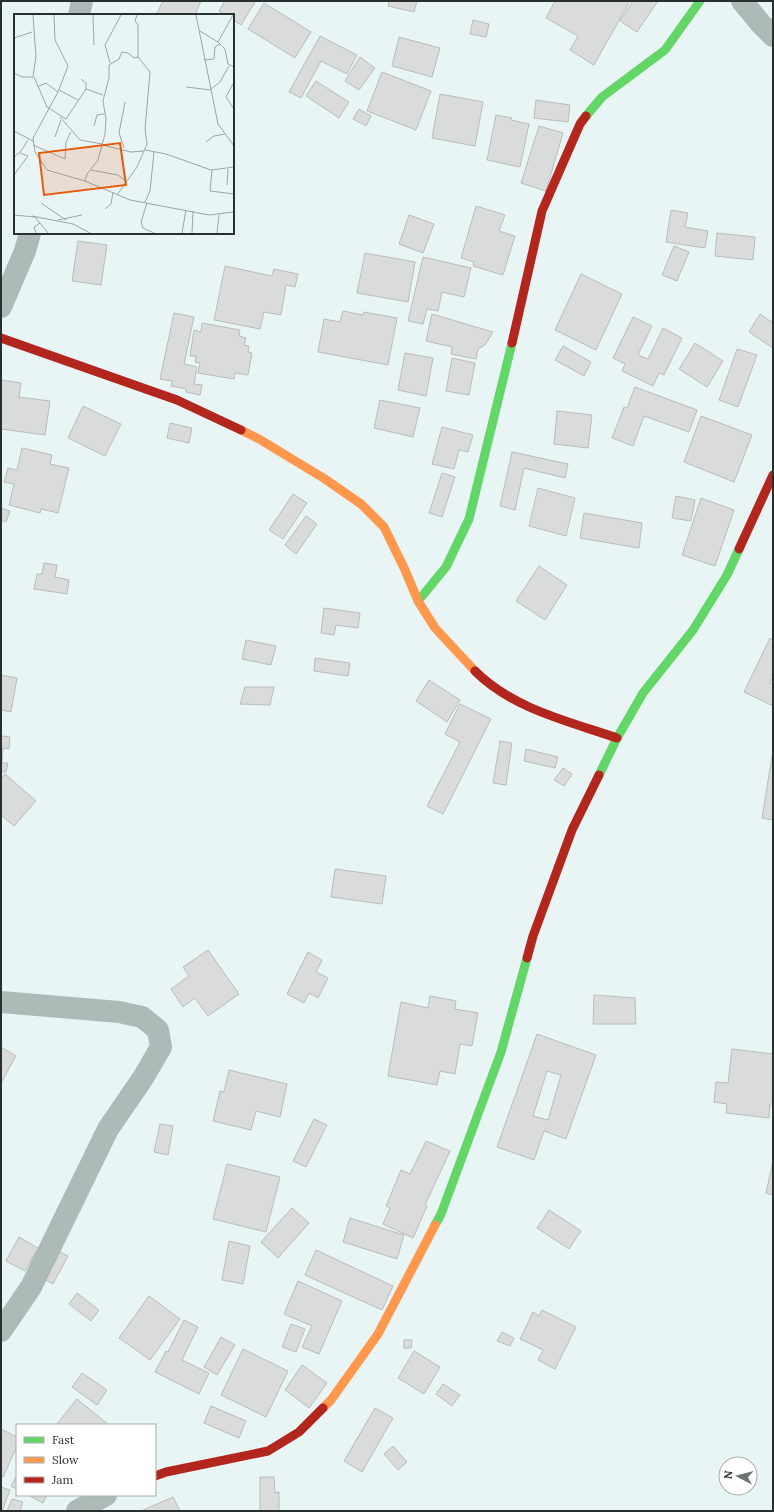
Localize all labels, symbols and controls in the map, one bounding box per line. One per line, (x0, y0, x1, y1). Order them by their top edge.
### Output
inset map (14, 14, 234, 234)
legend (16, 1424, 156, 1496)
text: Fast (52, 1432, 75, 1447)
text: Slow (52, 1452, 79, 1467)
north arrow (718, 1456, 758, 1496)
text: N (721, 1469, 736, 1480)
text: Jam (51, 1472, 73, 1487)

